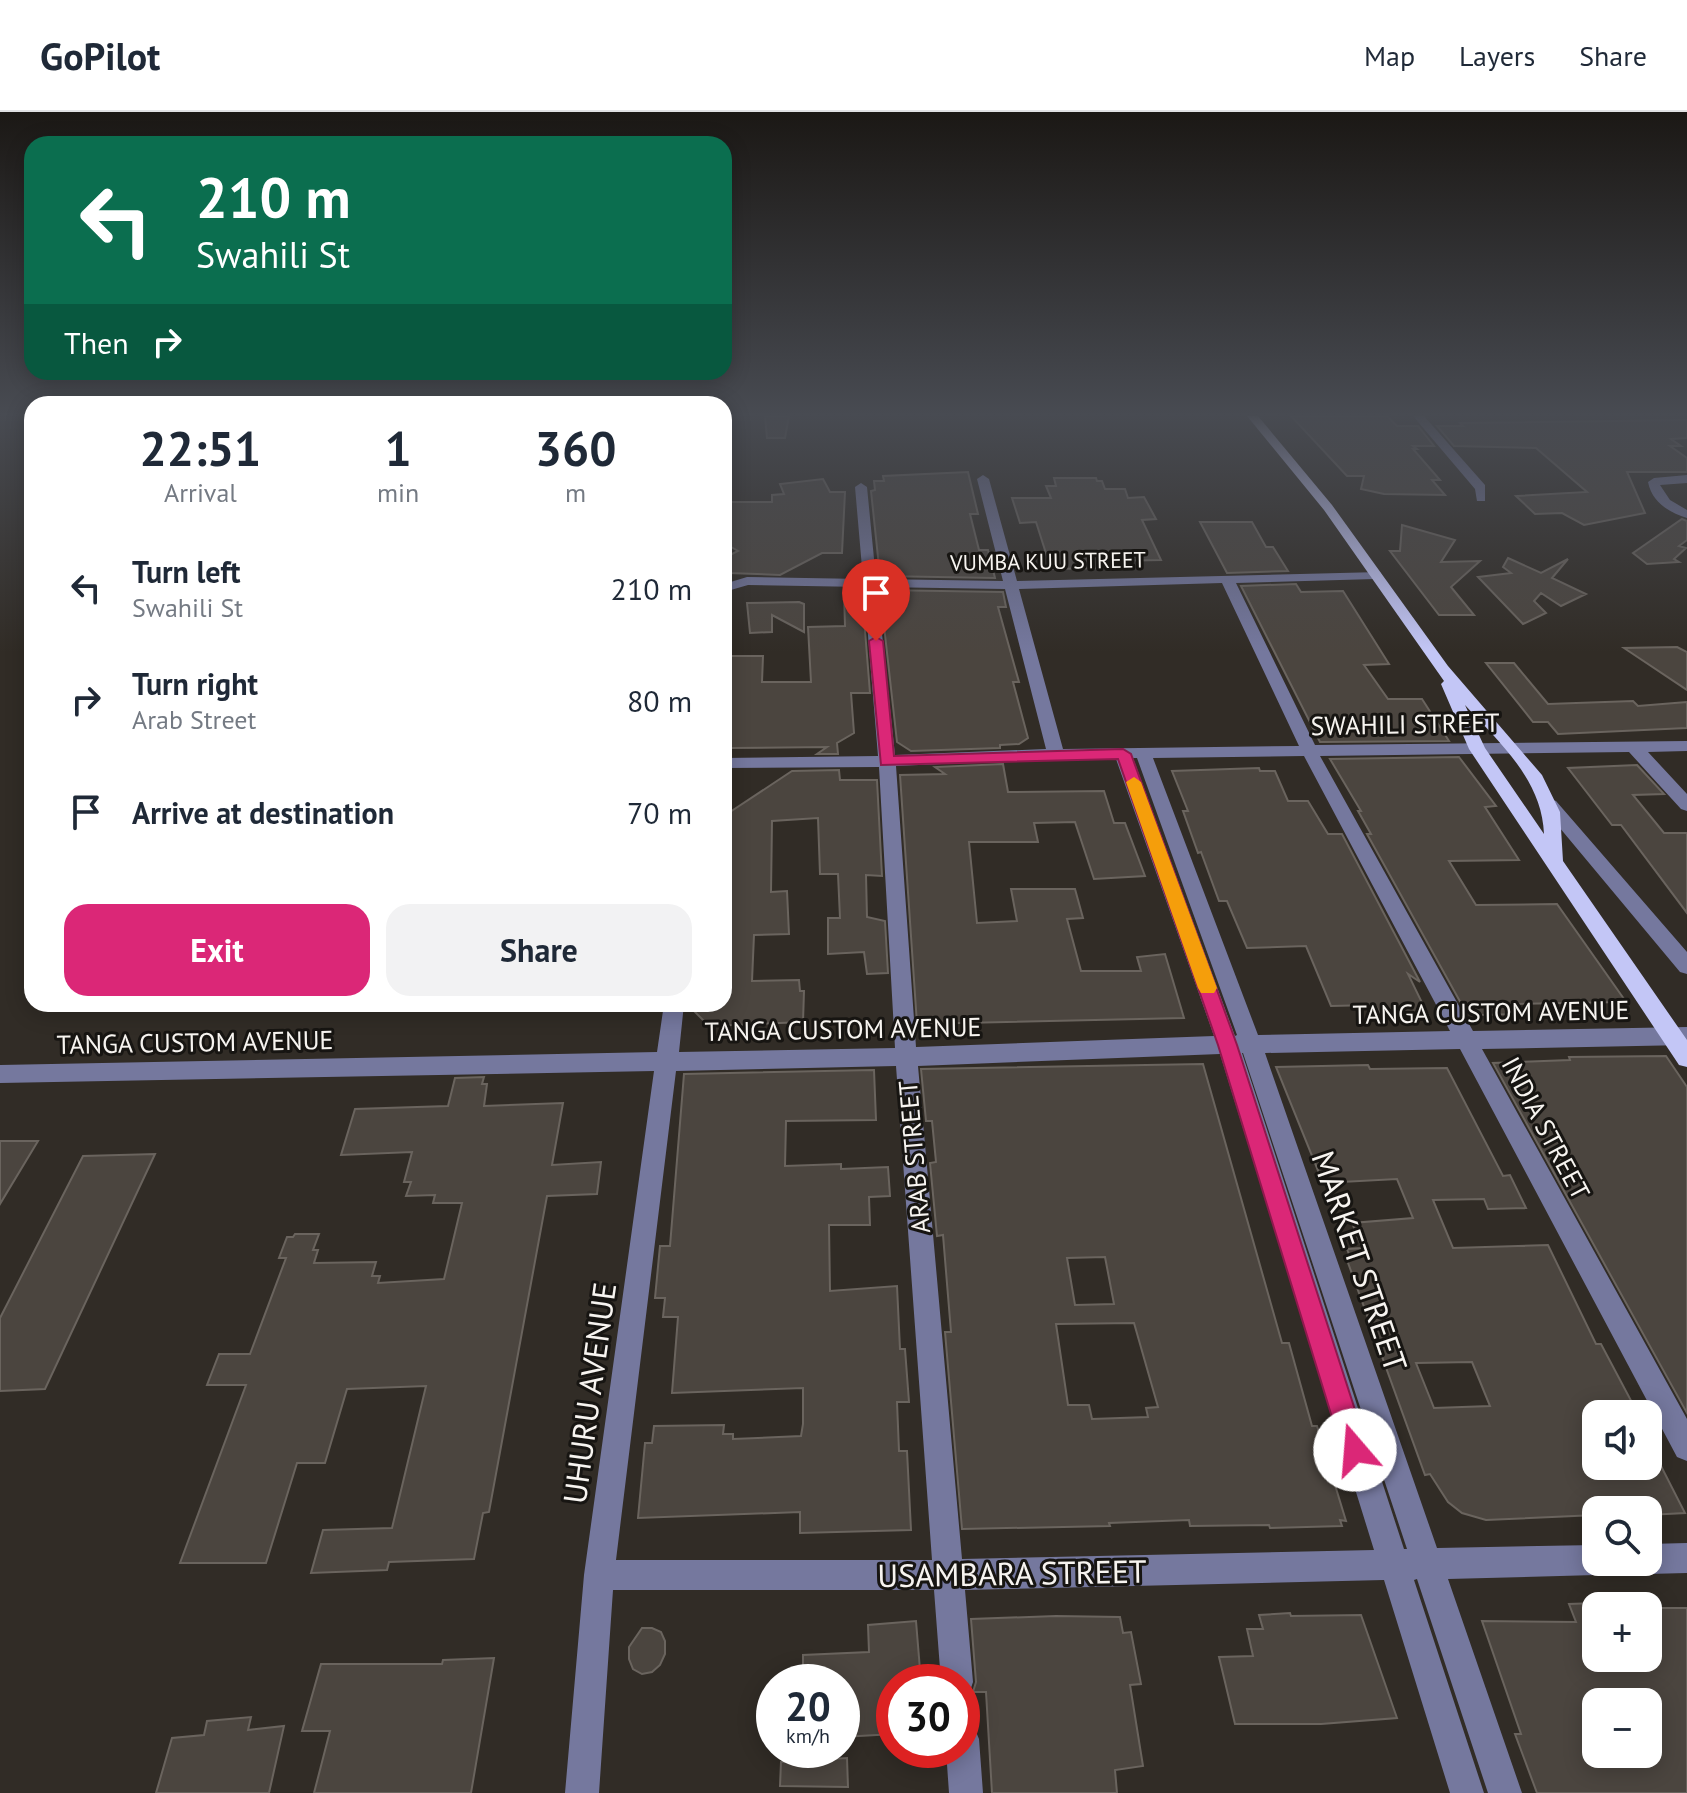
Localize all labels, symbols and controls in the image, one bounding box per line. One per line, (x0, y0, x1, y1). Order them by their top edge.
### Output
text: GoPilot (40, 31, 160, 80)
text: Map (1364, 37, 1415, 74)
text: Layers (1459, 37, 1535, 74)
text: Share (1579, 37, 1647, 74)
text: 210 m (196, 161, 351, 233)
icon: left (64, 168, 168, 272)
text: Swahili St (196, 231, 350, 278)
icon: right (145, 320, 189, 364)
text: Then (64, 323, 129, 362)
text: 22:51 (140, 417, 261, 479)
text: 1 (384, 417, 412, 479)
text: 360 (535, 417, 616, 479)
text: Arrival (164, 476, 237, 509)
text: min (377, 476, 419, 509)
text: m (565, 476, 586, 509)
street label: VUMBA KUU STREET (949, 545, 1146, 577)
text: Turn left (132, 552, 240, 591)
pin (842, 559, 910, 641)
icon: left (64, 566, 108, 610)
text: 210 m (611, 569, 692, 608)
icon: arrive (854, 571, 898, 615)
text: Swahili St (132, 591, 243, 624)
text: Turn right (132, 664, 258, 703)
icon: right (64, 678, 108, 722)
text: 80 m (627, 681, 692, 720)
text: Arab Street (132, 703, 256, 736)
street label: SWAHILI STREET (1310, 706, 1500, 742)
icon: arrive (64, 790, 108, 834)
text: Arrive at destination (132, 793, 394, 832)
text: 70 m (627, 793, 692, 832)
button: Exit (64, 904, 370, 996)
button: Share (386, 904, 692, 996)
street label: TANGA CUSTOM AVENUE (1352, 993, 1630, 1031)
street label: TANGA CUSTOM AVENUE (704, 1010, 982, 1048)
street label: TANGA CUSTOM AVENUE (56, 1023, 334, 1061)
street label: INDIA STREET (1495, 1051, 1597, 1205)
street label: ARAB STREET (891, 1079, 937, 1235)
street label: MARKET STREET (1303, 1145, 1417, 1377)
street label: UHURU AVENUE (553, 1280, 625, 1506)
map controls (1582, 1400, 1662, 1768)
button: sound (1582, 1400, 1662, 1480)
position arrow (1313, 1408, 1397, 1492)
button: search (1582, 1496, 1662, 1576)
street label: USAMBARA STREET (877, 1550, 1147, 1596)
button: + (1582, 1592, 1662, 1672)
speed limit sign: 30 (876, 1664, 980, 1768)
text: 20 (785, 1680, 831, 1732)
button: − (1582, 1688, 1662, 1768)
text: km/h (786, 1723, 830, 1749)

